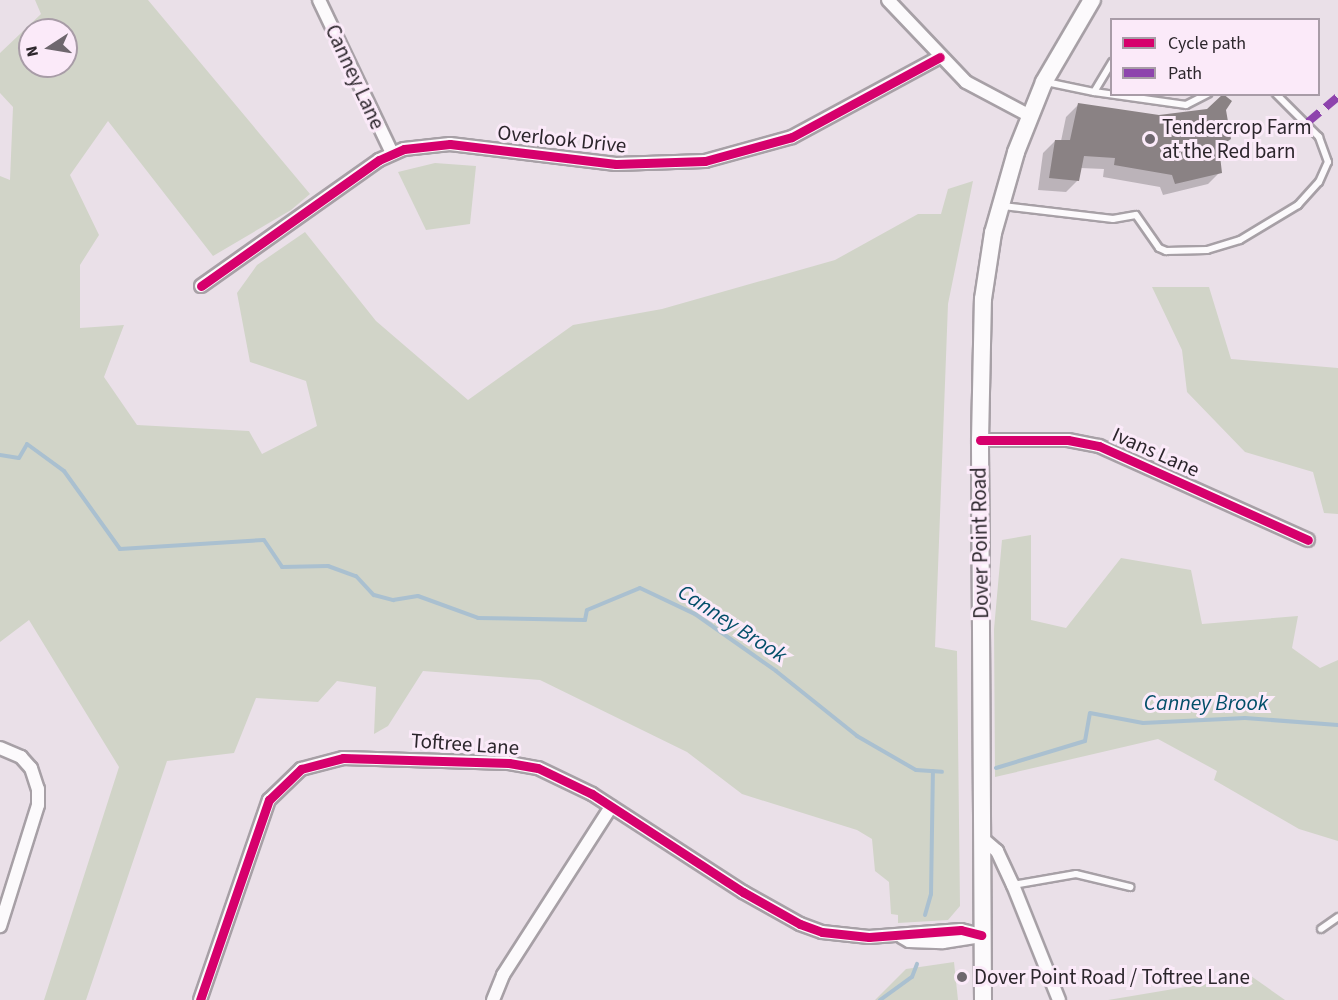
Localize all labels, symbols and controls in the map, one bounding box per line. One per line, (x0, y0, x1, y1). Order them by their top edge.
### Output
north arrow (18, 18, 78, 78)
legend (1110, 18, 1320, 96)
street label: Canney Lane (320, 21, 390, 133)
text: Cycle path (1168, 31, 1246, 56)
text: N (20, 44, 44, 59)
text: Path (1168, 61, 1202, 86)
place label: Tendercrop Farm at the Red barn (1162, 114, 1312, 164)
street label: Overlook Drive (496, 120, 628, 158)
marker: Tendercrop Farm at the Red barn (1143, 132, 1157, 146)
street label: Ivans Lane (1109, 422, 1203, 482)
street label: Dover Point Road (966, 467, 994, 619)
water label: Canney Brook (673, 579, 791, 669)
water label: Canney Brook (1144, 691, 1268, 717)
street label: Toftree Lane (410, 728, 520, 760)
place label: Dover Point Road / Toftree Lane (974, 964, 1250, 990)
marker: Dover Point Road / Toftree Lane (955, 970, 969, 984)

